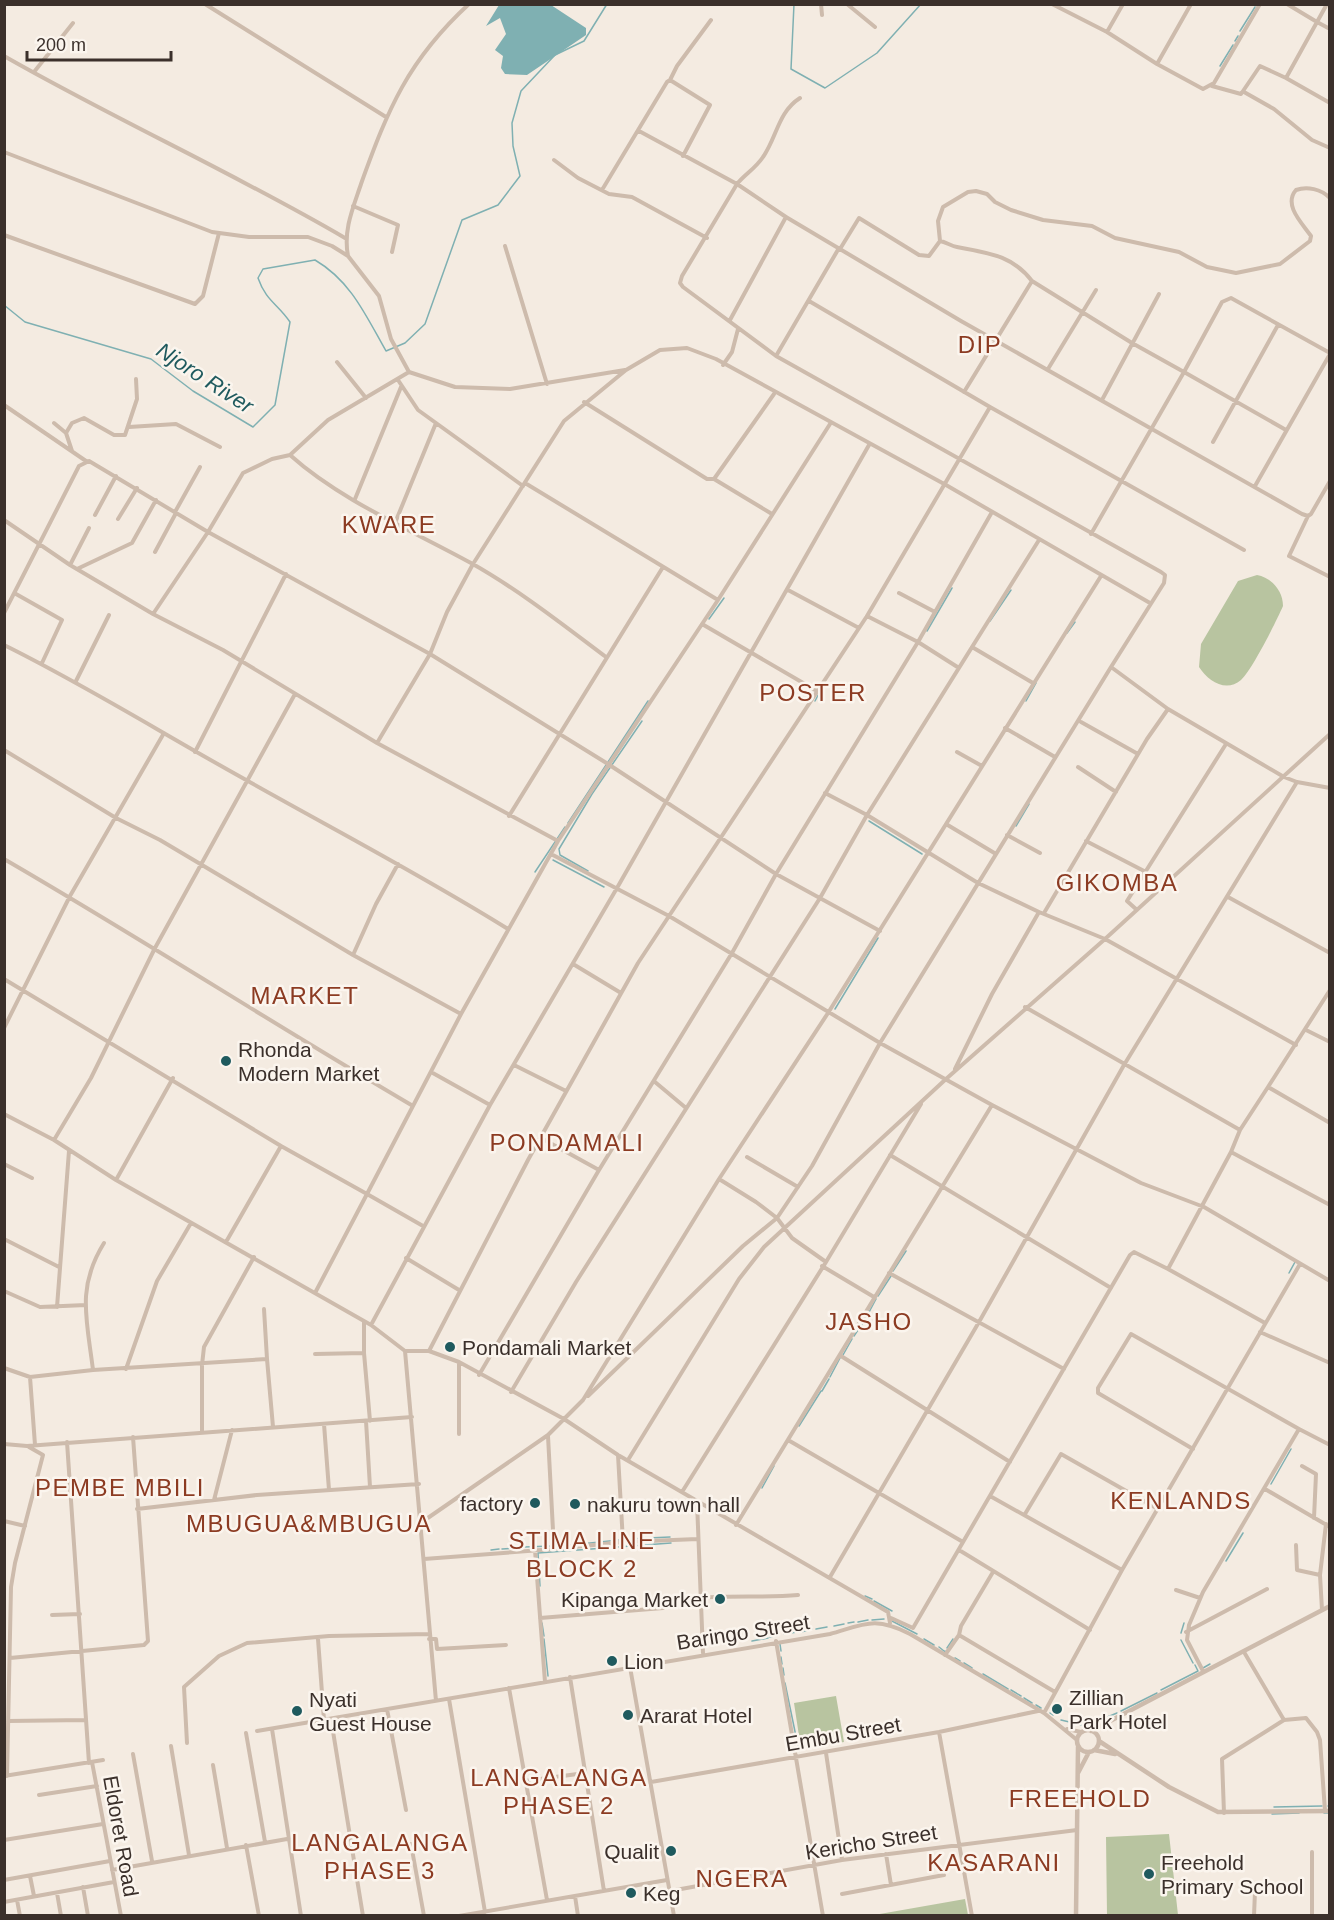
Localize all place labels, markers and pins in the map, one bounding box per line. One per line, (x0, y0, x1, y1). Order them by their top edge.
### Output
place label: Rhonda Modern Market (238, 1038, 379, 1085)
marker: Rhonda Modern Market (219, 1054, 233, 1068)
place label: Pondamali Market (462, 1336, 631, 1359)
marker: Pondamali Market (443, 1340, 457, 1354)
place label: factory (460, 1492, 523, 1515)
place label: nakuru town hall (587, 1493, 740, 1516)
marker: factory (528, 1496, 542, 1510)
marker: nakuru town hall (568, 1497, 582, 1511)
place label: Kipanga Market (561, 1588, 708, 1611)
marker: Kipanga Market (713, 1592, 727, 1606)
place label: Lion (624, 1650, 664, 1673)
marker: Lion (605, 1654, 619, 1668)
place label: Zillian Park Hotel (1069, 1686, 1167, 1733)
place label: Nyati Guest House (309, 1688, 432, 1735)
marker: Zillian Park Hotel (1050, 1702, 1064, 1716)
marker: Nyati Guest House (290, 1704, 304, 1718)
place label: Ararat Hotel (640, 1704, 752, 1727)
marker: Ararat Hotel (621, 1708, 635, 1722)
place label: Qualit (604, 1840, 659, 1863)
marker: Qualit (664, 1844, 678, 1858)
place label: Freehold Primary School (1161, 1851, 1303, 1898)
marker: Freehold Primary School (1142, 1867, 1156, 1881)
place label: Keg (643, 1882, 680, 1905)
marker: Keg (624, 1886, 638, 1900)

